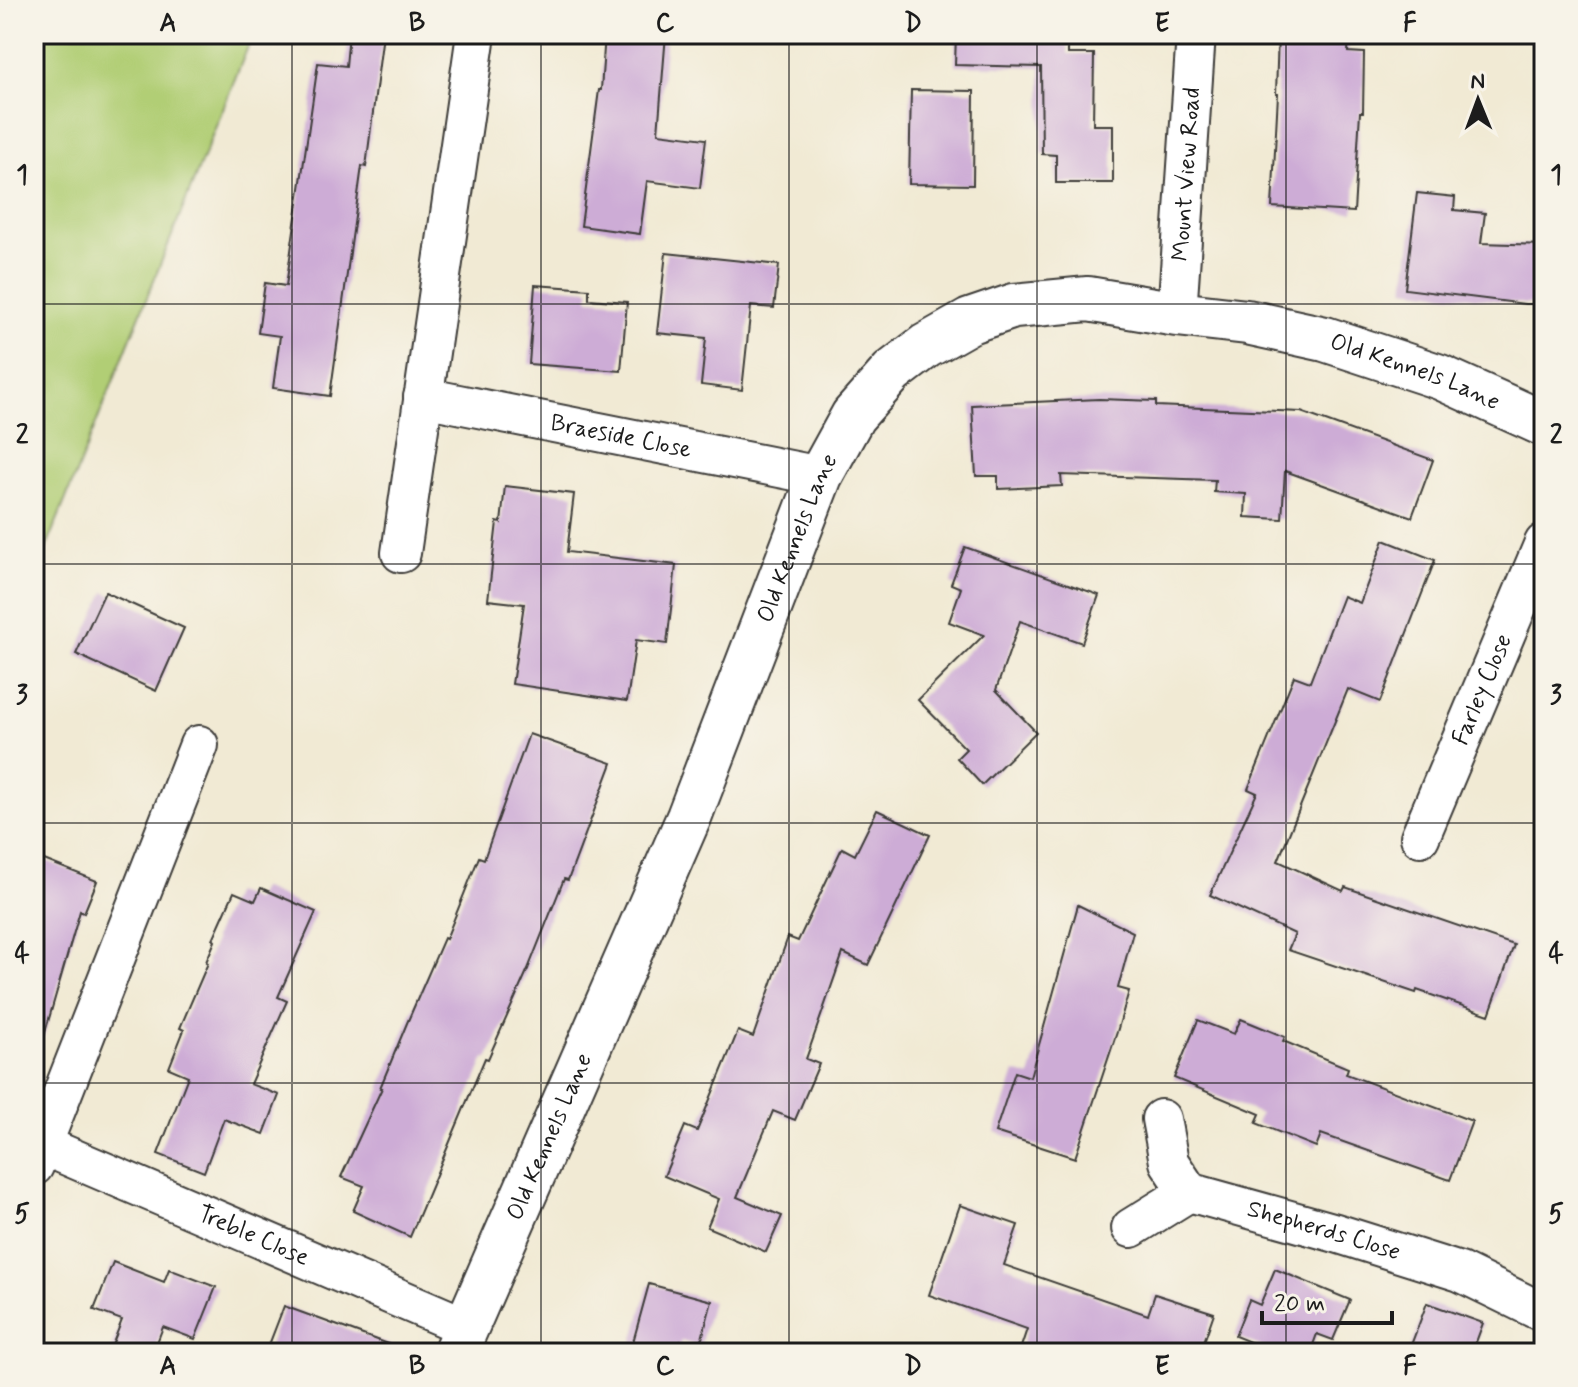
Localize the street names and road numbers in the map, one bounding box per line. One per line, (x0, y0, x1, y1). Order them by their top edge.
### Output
street label: Mount View Road (1165, 86, 1208, 262)
street label: Old Kennels Lane (1326, 326, 1505, 418)
street label: Braeside Close (548, 407, 694, 466)
street label: Old Kennels Lane (750, 448, 845, 627)
street label: Farley Close (1445, 629, 1519, 750)
street label: Old Kennels Lane (499, 1048, 599, 1225)
street label: Shepherds Close (1244, 1193, 1404, 1268)
street label: Treble Close (193, 1198, 314, 1273)

